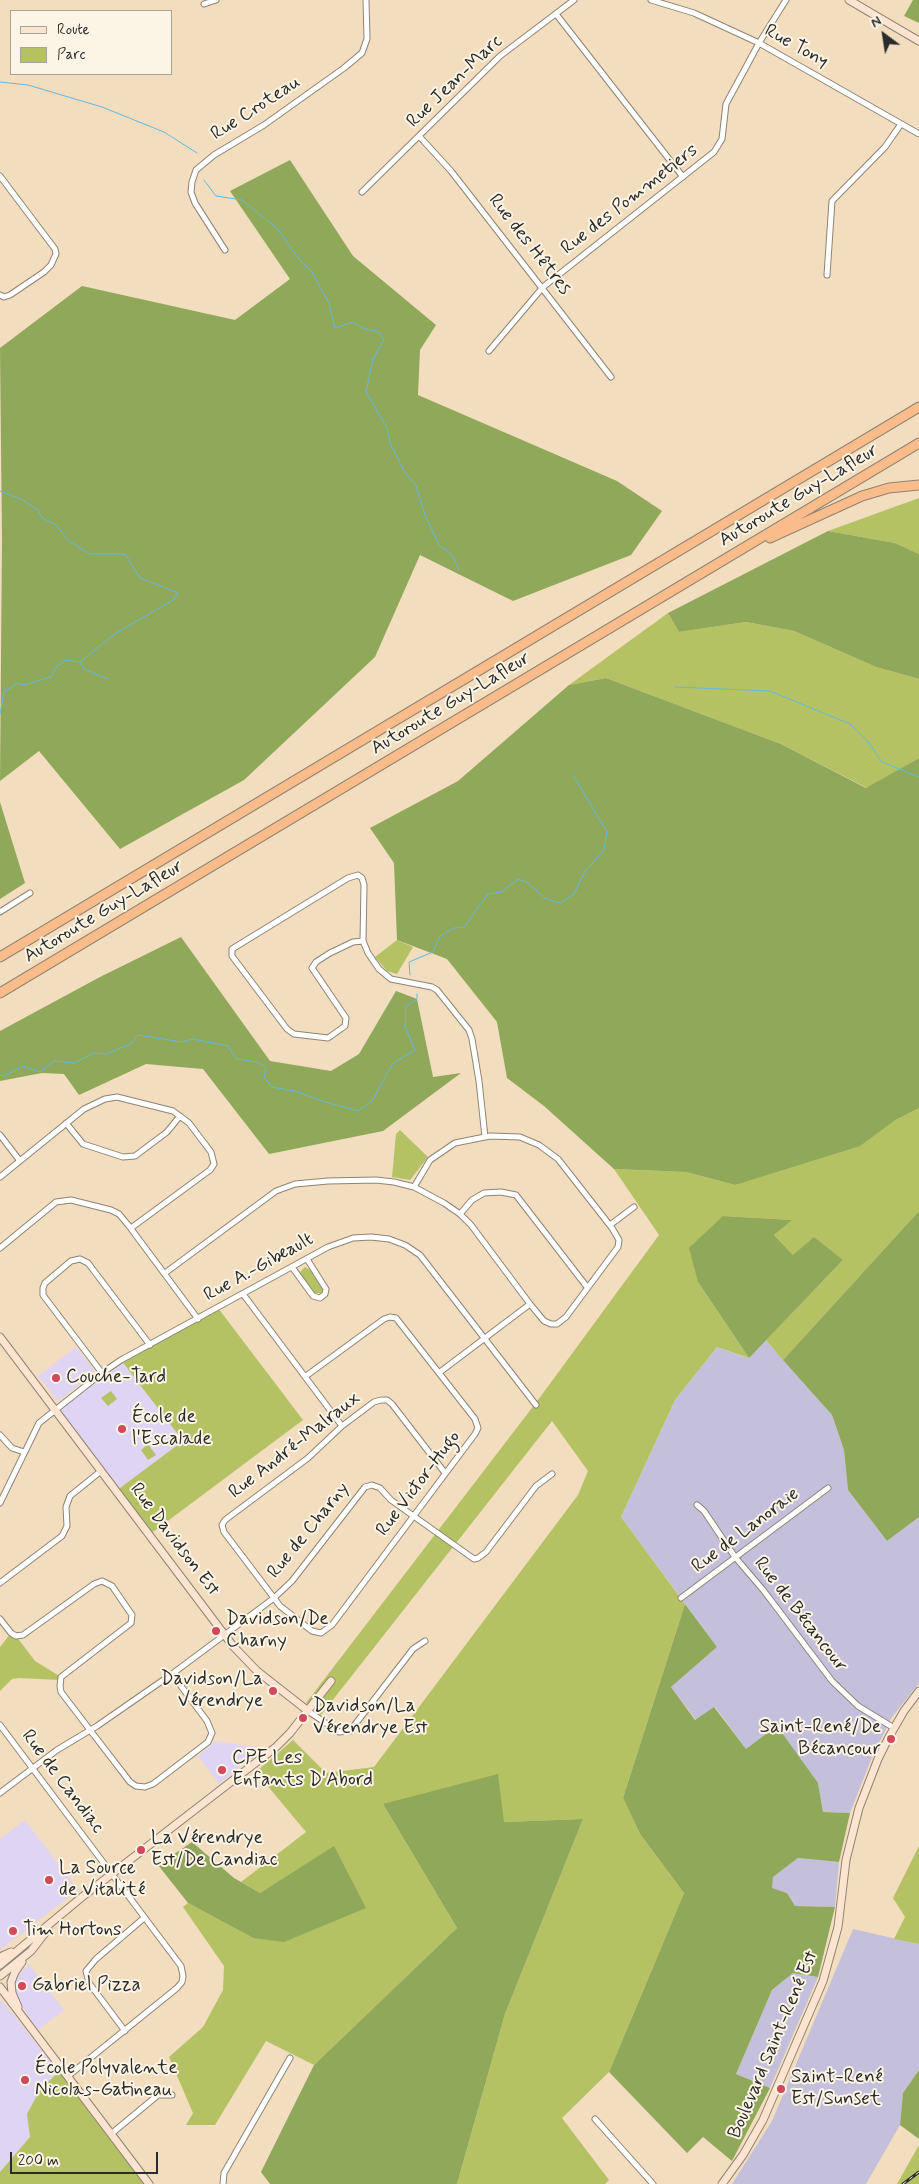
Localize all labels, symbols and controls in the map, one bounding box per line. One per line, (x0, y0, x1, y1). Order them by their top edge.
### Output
legend (10, 10, 172, 75)
north arrow (859, 10, 909, 60)
text: N (868, 12, 885, 32)
text: Route (57, 20, 90, 40)
street label: Rue Tony (760, 20, 832, 74)
street label: Rue Jean-Marc (403, 31, 507, 133)
text: Parc (57, 45, 85, 65)
street label: Rue Croteau (207, 72, 305, 146)
street label: Rue des Pommetiers (557, 140, 703, 260)
street label: Rue des Hêtres (483, 190, 575, 300)
street label: Autoroute Guy-Lafleur (715, 439, 883, 553)
street label: Autoroute Guy-Lafleur (367, 647, 535, 761)
street label: Autoroute Guy-Lafleur (20, 855, 188, 969)
street label: Rue A.-Gibeault (200, 1229, 318, 1307)
place label: Couche-Tard (66, 1367, 166, 1389)
marker: Couche-Tard (50, 1372, 62, 1384)
street label: Rue André-Malraux (225, 1388, 365, 1504)
place label: École de l'Escalade (132, 1407, 212, 1451)
marker: École de l'Escalade (116, 1423, 128, 1435)
street label: Rue Victor-Hugo (372, 1427, 466, 1541)
street label: Rue de Charny (263, 1478, 355, 1584)
street label: Rue Davidson Est (124, 1479, 224, 1601)
street label: Rue de Lanoraie (688, 1483, 804, 1579)
street label: Rue de Bécancour (748, 1553, 852, 1677)
place label: Davidson/De Charny (226, 1609, 329, 1653)
marker: Davidson/De Charny (210, 1625, 222, 1637)
place label: Davidson/La Vérendrye (160, 1669, 263, 1713)
marker: Davidson/La Vérendrye (267, 1685, 279, 1697)
place label: Davidson/La Vérendrye Est (313, 1696, 428, 1740)
marker: Davidson/La Vérendrye Est (297, 1712, 309, 1724)
place label: Saint-René/De Bécancour (760, 1717, 881, 1761)
street label: Rue de Candiac (16, 1726, 108, 1838)
marker: Saint-René/De Bécancour (885, 1733, 897, 1745)
place label: CPE Les Enfants D'Abord (232, 1748, 373, 1792)
marker: CPE Les Enfants D'Abord (216, 1764, 228, 1776)
place label: La Vérendrye Est/De Candiac (151, 1828, 278, 1872)
marker: La Vérendrye Est/De Candiac (135, 1844, 147, 1856)
place label: La Source de Vitalité (59, 1858, 146, 1902)
marker: La Source de Vitalité (43, 1874, 55, 1886)
place label: Tim Hortons (23, 1920, 122, 1942)
marker: Tim Hortons (7, 1925, 19, 1937)
street label: Boulevard Saint-René Est (724, 1948, 824, 2142)
place label: Gabriel Pizza (32, 1975, 141, 1997)
marker: Gabriel Pizza (16, 1980, 28, 1992)
place label: École Polyvalente Nicolas-Gatineau (35, 2058, 177, 2102)
place label: Saint-René Est/Sunset (791, 2067, 883, 2111)
marker: École Polyvalente Nicolas-Gatineau (19, 2074, 31, 2086)
marker: Saint-René Est/Sunset (775, 2083, 787, 2095)
scale bar (12, 2142, 160, 2174)
text: 200 m (18, 2151, 59, 2171)

